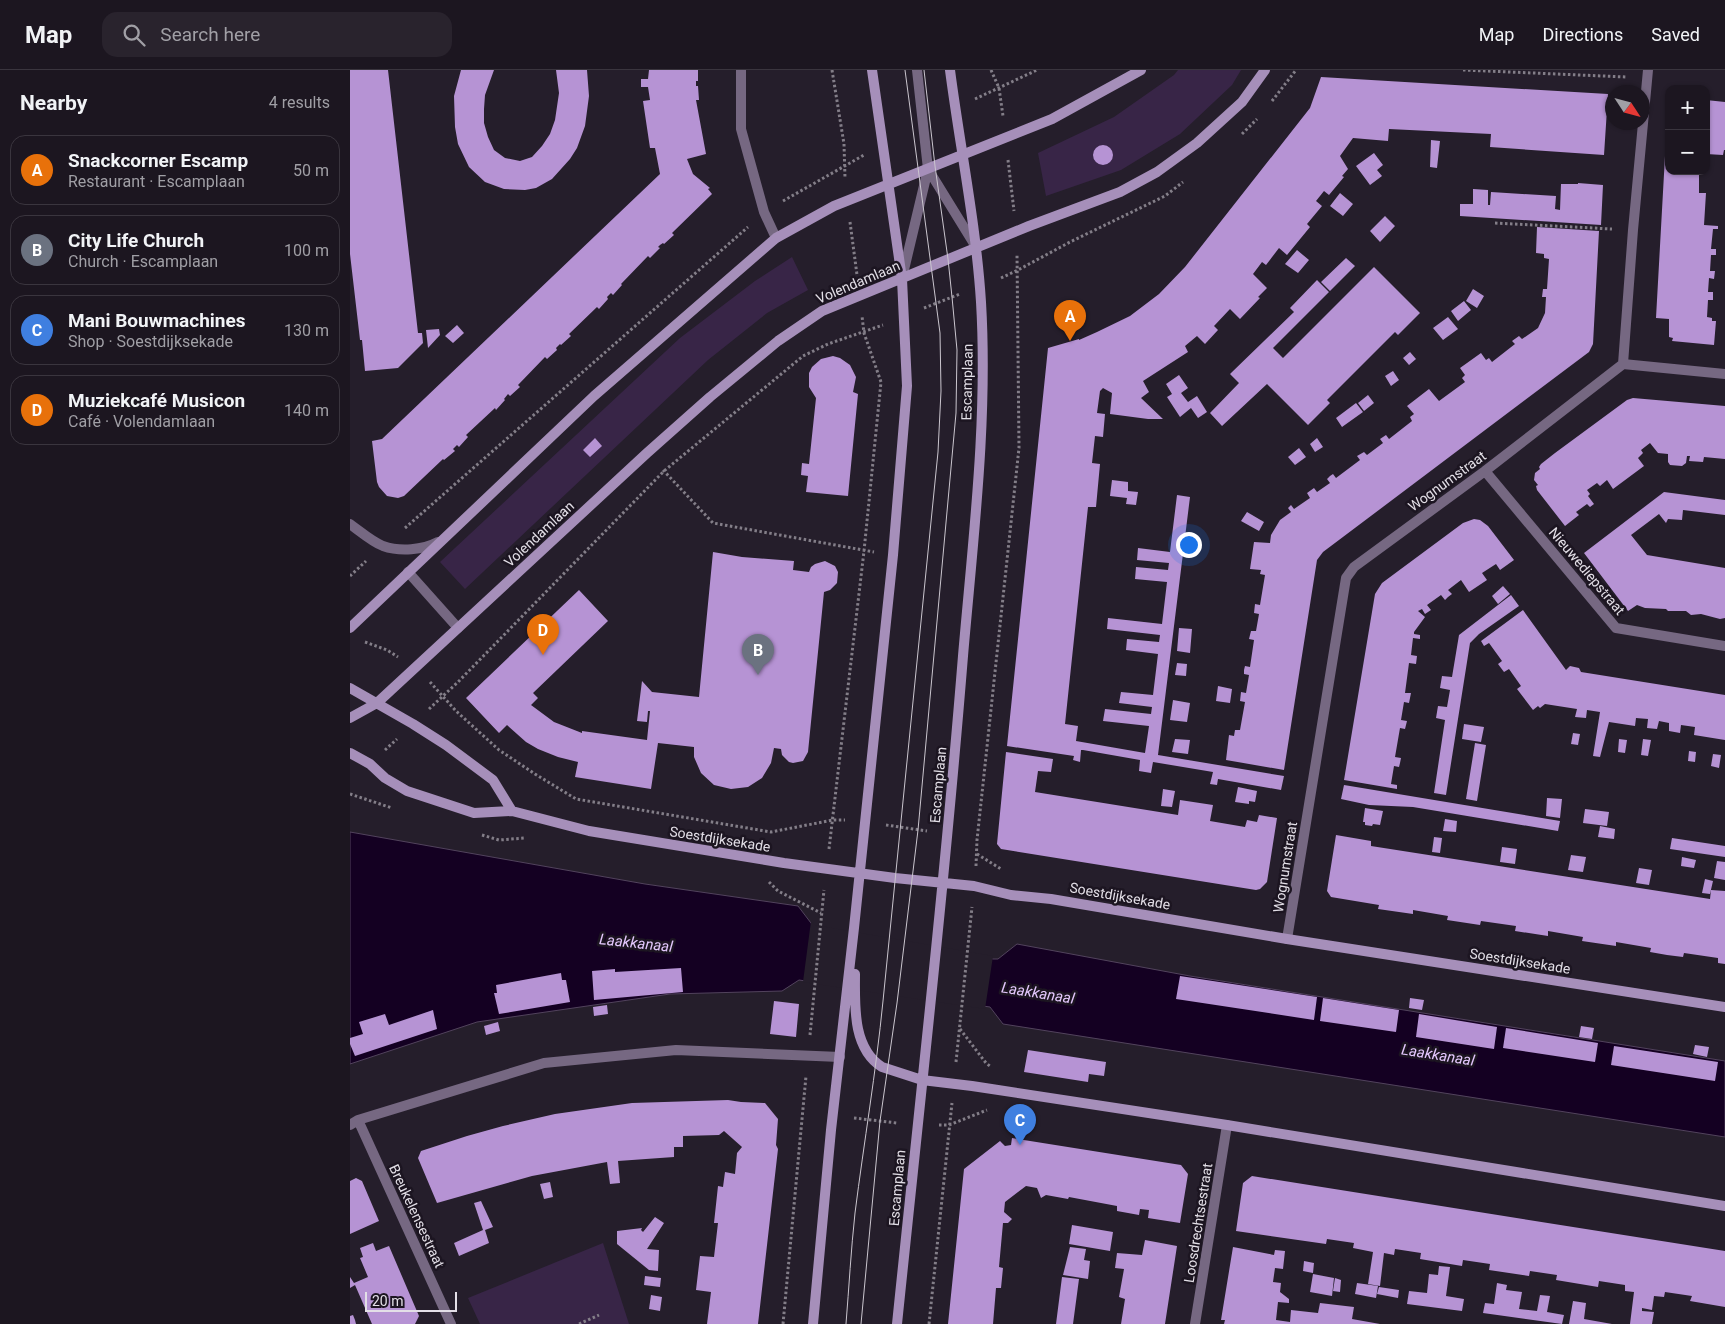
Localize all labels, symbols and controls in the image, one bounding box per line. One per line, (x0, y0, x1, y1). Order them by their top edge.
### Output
search box (102, 12, 452, 57)
text: Map (25, 21, 72, 49)
icon: search (120, 21, 148, 49)
text: Search here (160, 23, 260, 46)
text: Map (1479, 24, 1514, 45)
text: Directions (1542, 24, 1623, 45)
text: Saved (1651, 24, 1700, 45)
north arrow (1605, 85, 1650, 130)
map controls (1665, 85, 1710, 175)
button: + (1665, 85, 1710, 130)
text: Nearby (20, 91, 87, 115)
text: 4 results (269, 93, 330, 112)
button: − (1665, 130, 1710, 175)
text: Snackcorner Escamp (68, 149, 248, 172)
text: A (32, 161, 42, 180)
text: 50 m (293, 161, 329, 180)
text: Restaurant · Escamplaan (68, 172, 245, 191)
text: City Life Church (68, 229, 204, 252)
text: B (32, 241, 42, 260)
text: 100 m (284, 241, 329, 260)
text: Church · Escamplaan (68, 252, 218, 271)
street label: Volendamlaan (814, 257, 902, 307)
pin: A (1054, 300, 1086, 341)
text: Mani Bouwmachines (68, 309, 246, 332)
text: C (32, 321, 42, 340)
text: 130 m (284, 321, 329, 340)
text: Shop · Soestdijksekade (68, 332, 233, 351)
street label: Escamplaan (958, 344, 976, 420)
text: Muziekcafé Musicon (68, 389, 245, 412)
text: D (32, 401, 42, 420)
text: 140 m (284, 401, 329, 420)
text: Café · Volendamlaan (68, 412, 215, 431)
street label: Wognumstraat (1405, 447, 1489, 514)
street label: Volendamlaan (501, 498, 577, 570)
street label: Nieuwediepstraat (1546, 524, 1628, 618)
your location (1176, 532, 1202, 558)
pin: D (527, 614, 559, 655)
pin: B (742, 634, 774, 675)
street label: Escamplaan (927, 746, 949, 824)
street label: Wognumstraat (1270, 820, 1300, 914)
street label: Soestdijksekade (668, 823, 772, 855)
street label: Soestdijksekade (1068, 879, 1172, 913)
water label: Laakkanaal (598, 930, 674, 956)
street label: Soestdijksekade (1468, 945, 1572, 977)
water label: Laakkanaal (1000, 978, 1076, 1008)
water label: Laakkanaal (1400, 1040, 1476, 1070)
pin: C (1004, 1104, 1036, 1145)
street label: Escamplaan (886, 1149, 908, 1227)
street label: Breukelensestraat (386, 1162, 448, 1271)
street label: Loosdrechtsestraat (1181, 1162, 1215, 1284)
scale bar (365, 1289, 458, 1312)
text: 20 m (372, 1293, 404, 1309)

